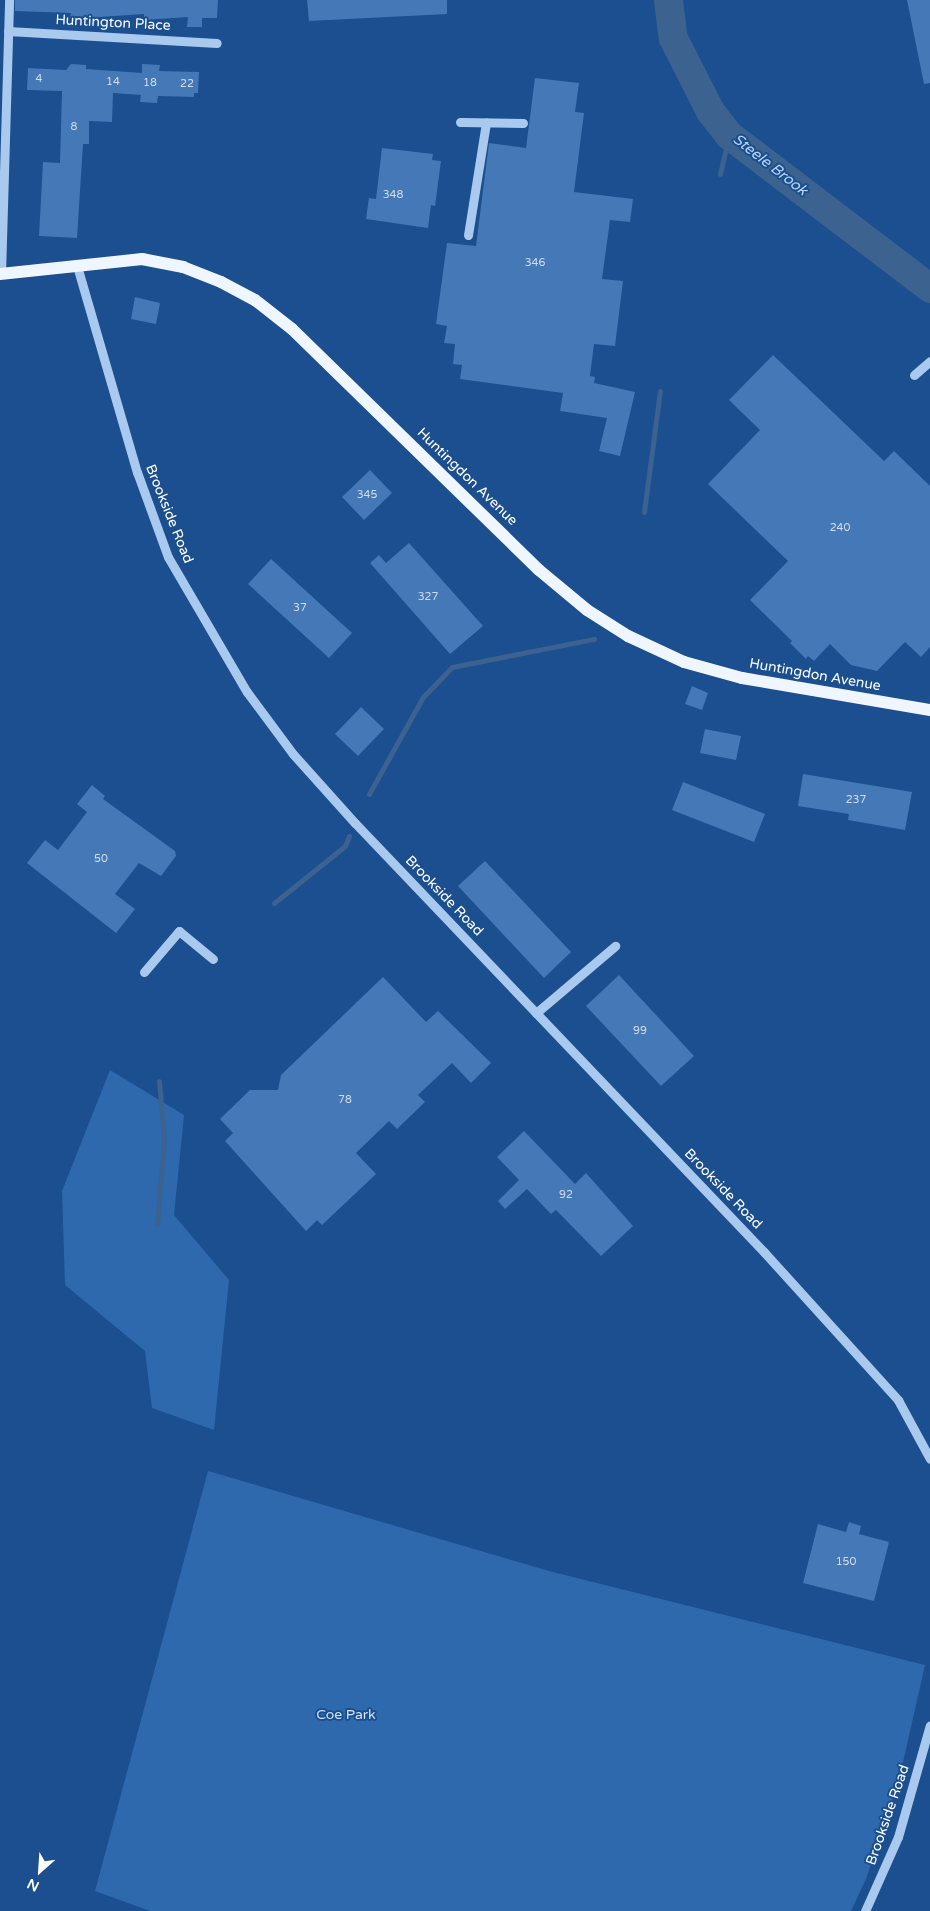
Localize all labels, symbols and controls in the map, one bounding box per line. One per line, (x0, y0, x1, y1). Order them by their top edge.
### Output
street label: Huntington Place (55, 12, 171, 34)
house number: 4 (36, 72, 42, 86)
house number: 14 (106, 75, 120, 89)
house number: 18 (143, 76, 157, 90)
house number: 22 (180, 77, 194, 91)
house number: 8 (71, 120, 77, 134)
water label: Steele Brook (729, 130, 811, 200)
house number: 348 (383, 188, 403, 202)
house number: 346 (525, 256, 545, 270)
street label: Huntingdon Avenue (413, 425, 521, 529)
street label: Brookside Road (142, 462, 196, 566)
house number: 345 (357, 488, 377, 502)
house number: 240 (830, 521, 850, 535)
house number: 327 (418, 590, 438, 604)
house number: 37 (293, 601, 307, 615)
street label: Huntingdon Avenue (748, 655, 882, 695)
house number: 237 (846, 793, 866, 807)
house number: 50 (94, 852, 108, 866)
street label: Brookside Road (401, 852, 487, 940)
house number: 99 (633, 1024, 647, 1038)
house number: 78 (338, 1093, 352, 1107)
street label: Brookside Road (680, 1145, 766, 1233)
house number: 92 (559, 1188, 573, 1202)
house number: 150 (836, 1555, 856, 1569)
park label: Coe Park (316, 1707, 376, 1723)
street label: Brookside Road (863, 1763, 913, 1867)
north arrow (15, 1846, 65, 1896)
text: N (24, 1875, 42, 1895)

